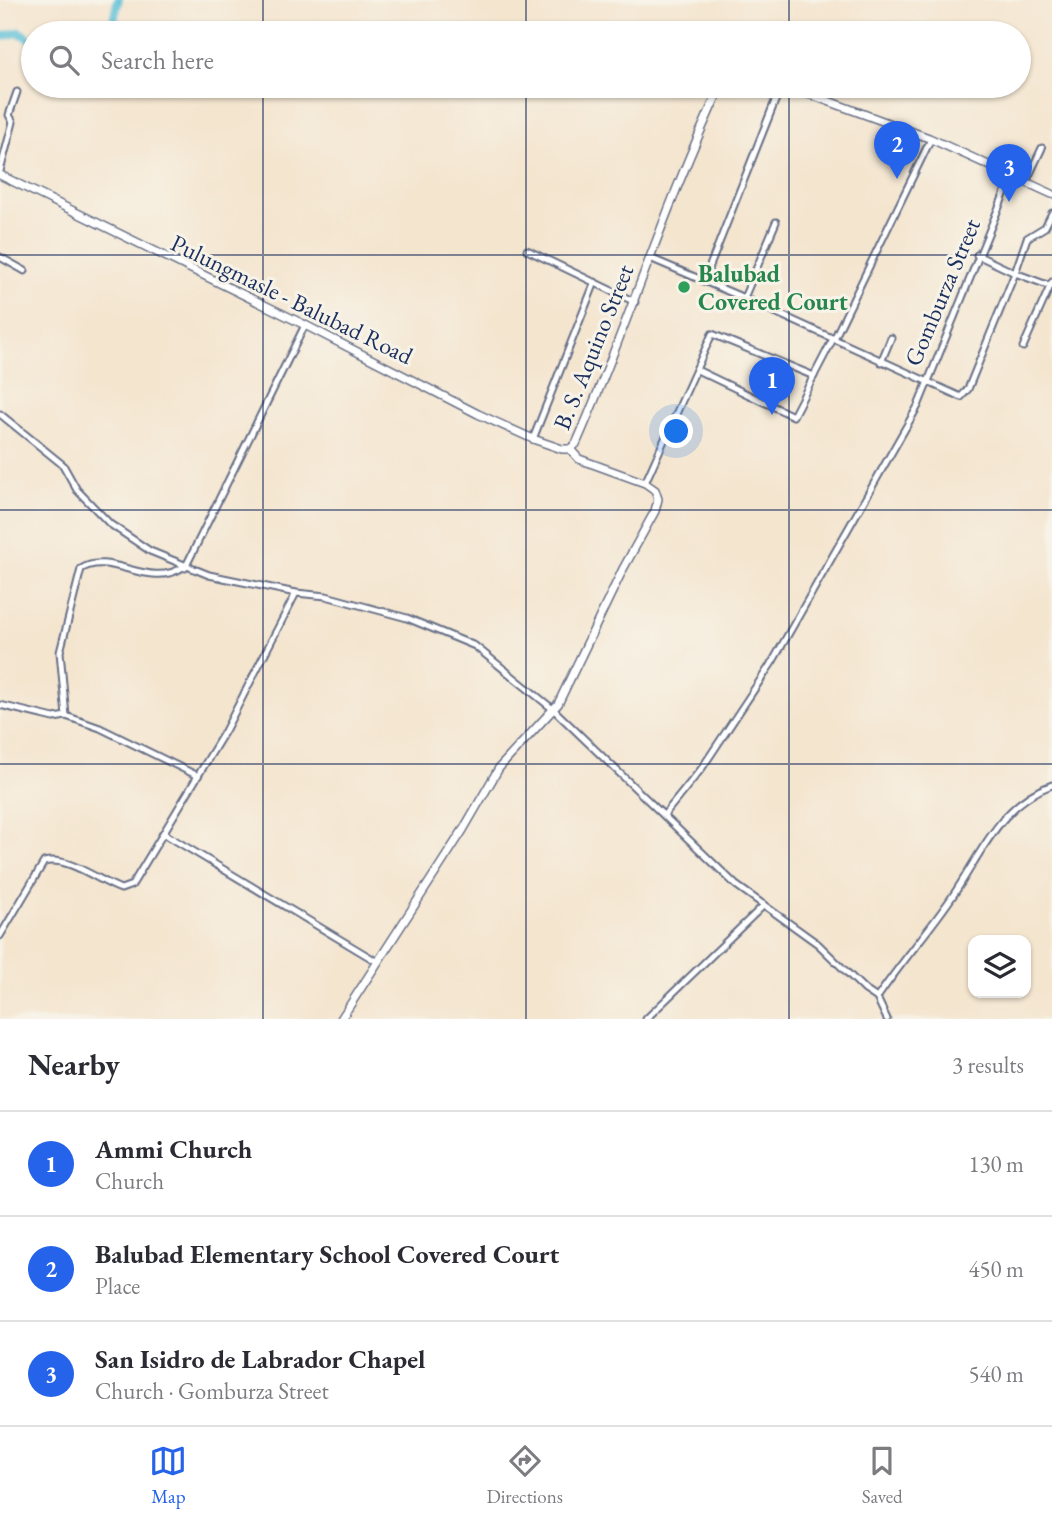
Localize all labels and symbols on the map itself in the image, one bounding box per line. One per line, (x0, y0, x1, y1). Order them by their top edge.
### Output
pin: 2 (874, 121, 920, 179)
pin: 3 (986, 144, 1032, 202)
street label: Gomburza Street (897, 213, 987, 370)
street label: Pulungmasle - Balubad Road (166, 227, 419, 371)
place label: Balubad Covered Court (698, 258, 848, 317)
street label: B. S. Aquino Street (546, 259, 640, 434)
marker: Balubad Covered Court (676, 279, 692, 295)
pin: 1 (749, 357, 795, 415)
your location (659, 414, 693, 448)

